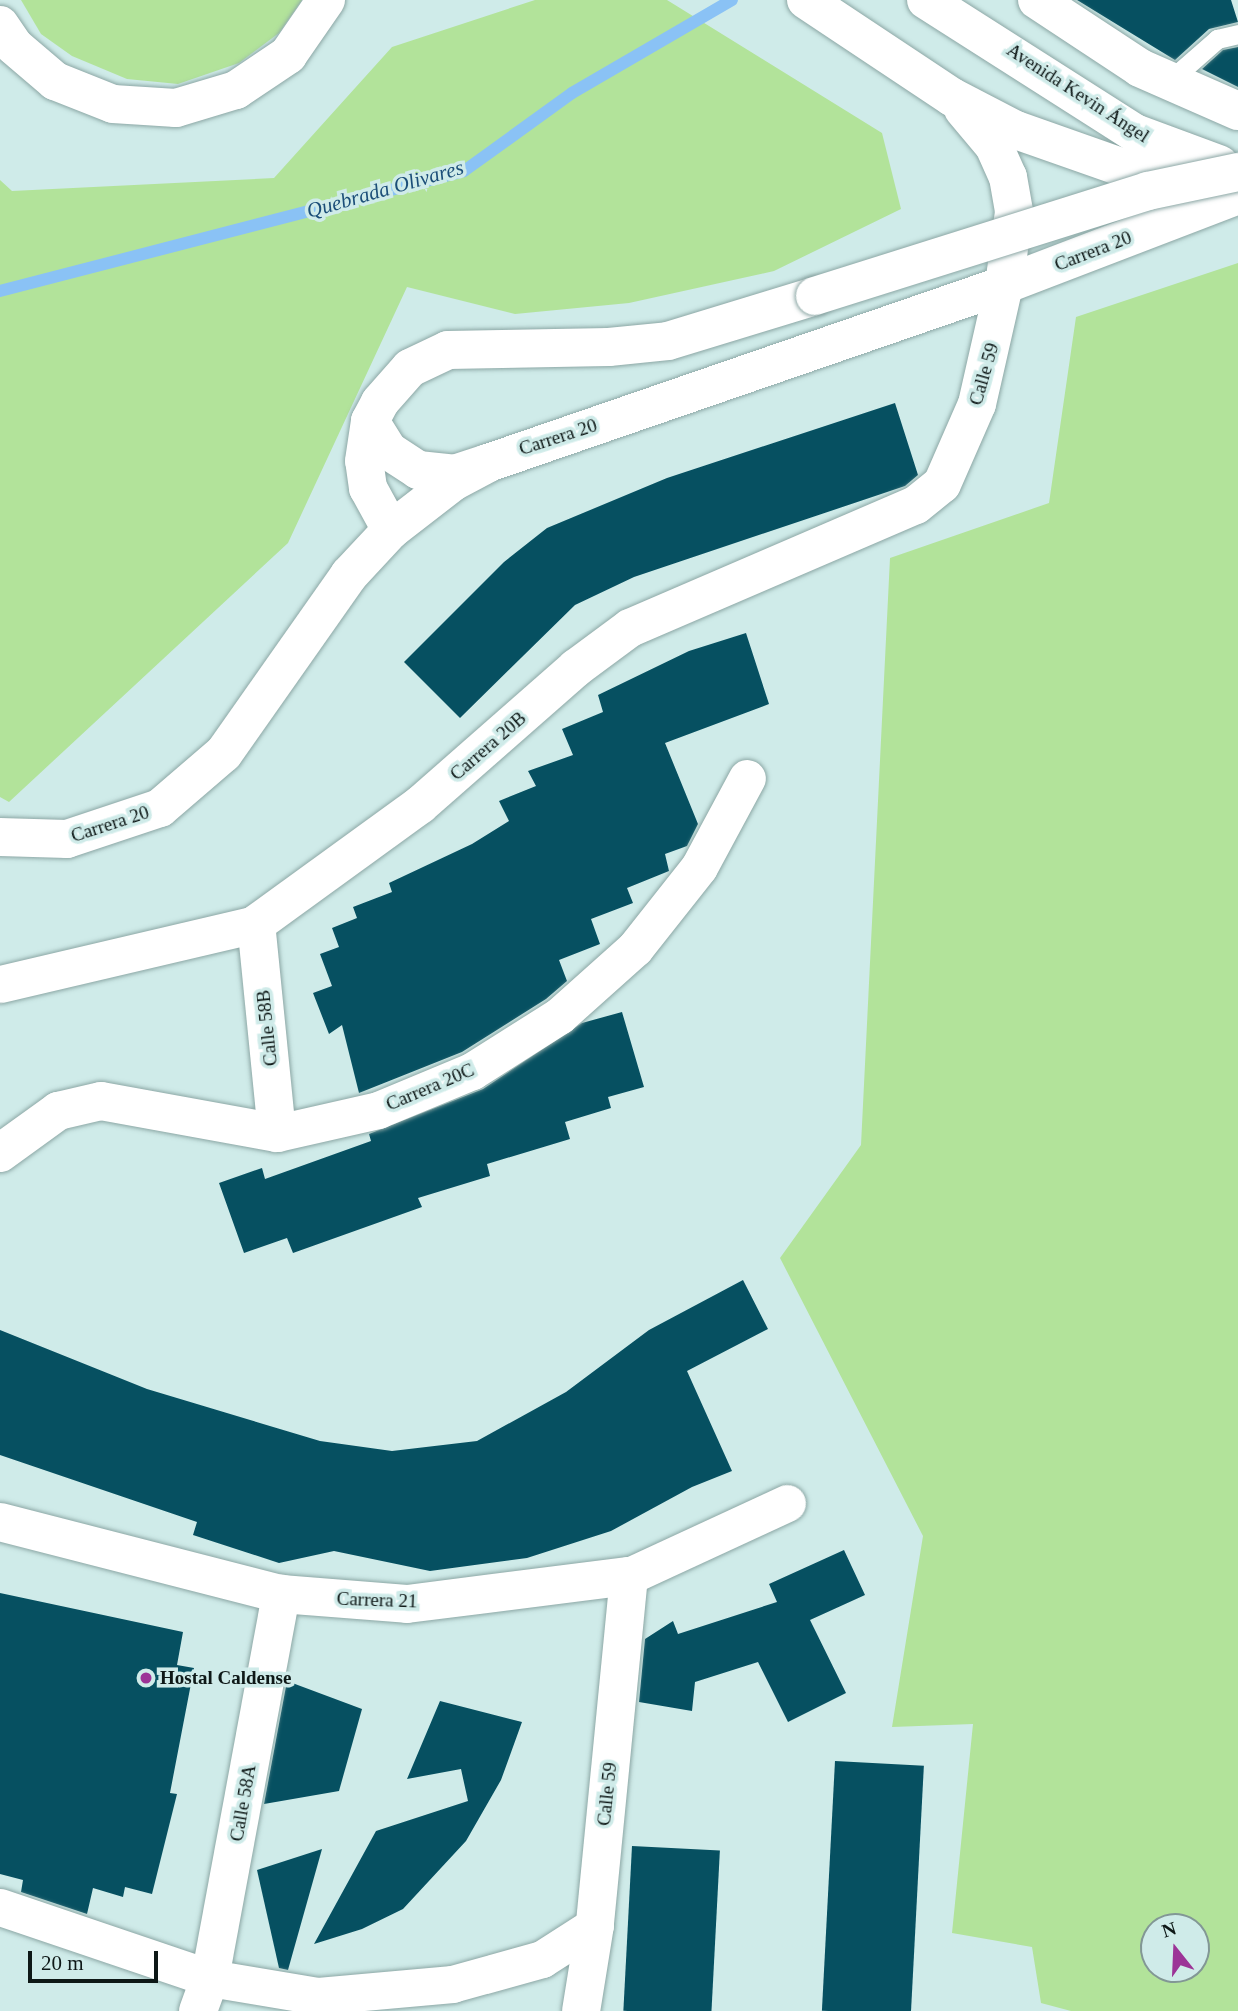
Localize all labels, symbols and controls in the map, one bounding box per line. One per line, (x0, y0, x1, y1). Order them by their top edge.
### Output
street label: Avenida Kevin Ángel (1002, 38, 1154, 148)
water label: Quebrada Olivares (304, 155, 466, 223)
street label: Carrera 20 (1051, 226, 1135, 276)
street label: Calle 59 (964, 340, 1004, 408)
street label: Carrera 20 (516, 414, 600, 460)
street label: Carrera 20B (445, 707, 531, 785)
street label: Carrera 20 (68, 801, 152, 847)
street label: Calle 58B (252, 989, 282, 1067)
street label: Carrera 20C (383, 1058, 477, 1116)
street label: Carrera 21 (336, 1587, 418, 1613)
place label: Hostal Caldense (160, 1667, 291, 1689)
marker: Hostal Caldense (138, 1670, 154, 1686)
street label: Calle 59 (592, 1761, 622, 1827)
street label: Calle 58A (225, 1763, 261, 1843)
north arrow (1140, 1913, 1210, 1983)
text: N (1159, 1917, 1179, 1942)
scale bar (32, 1938, 161, 1982)
text: 20 m (41, 1951, 84, 1975)

